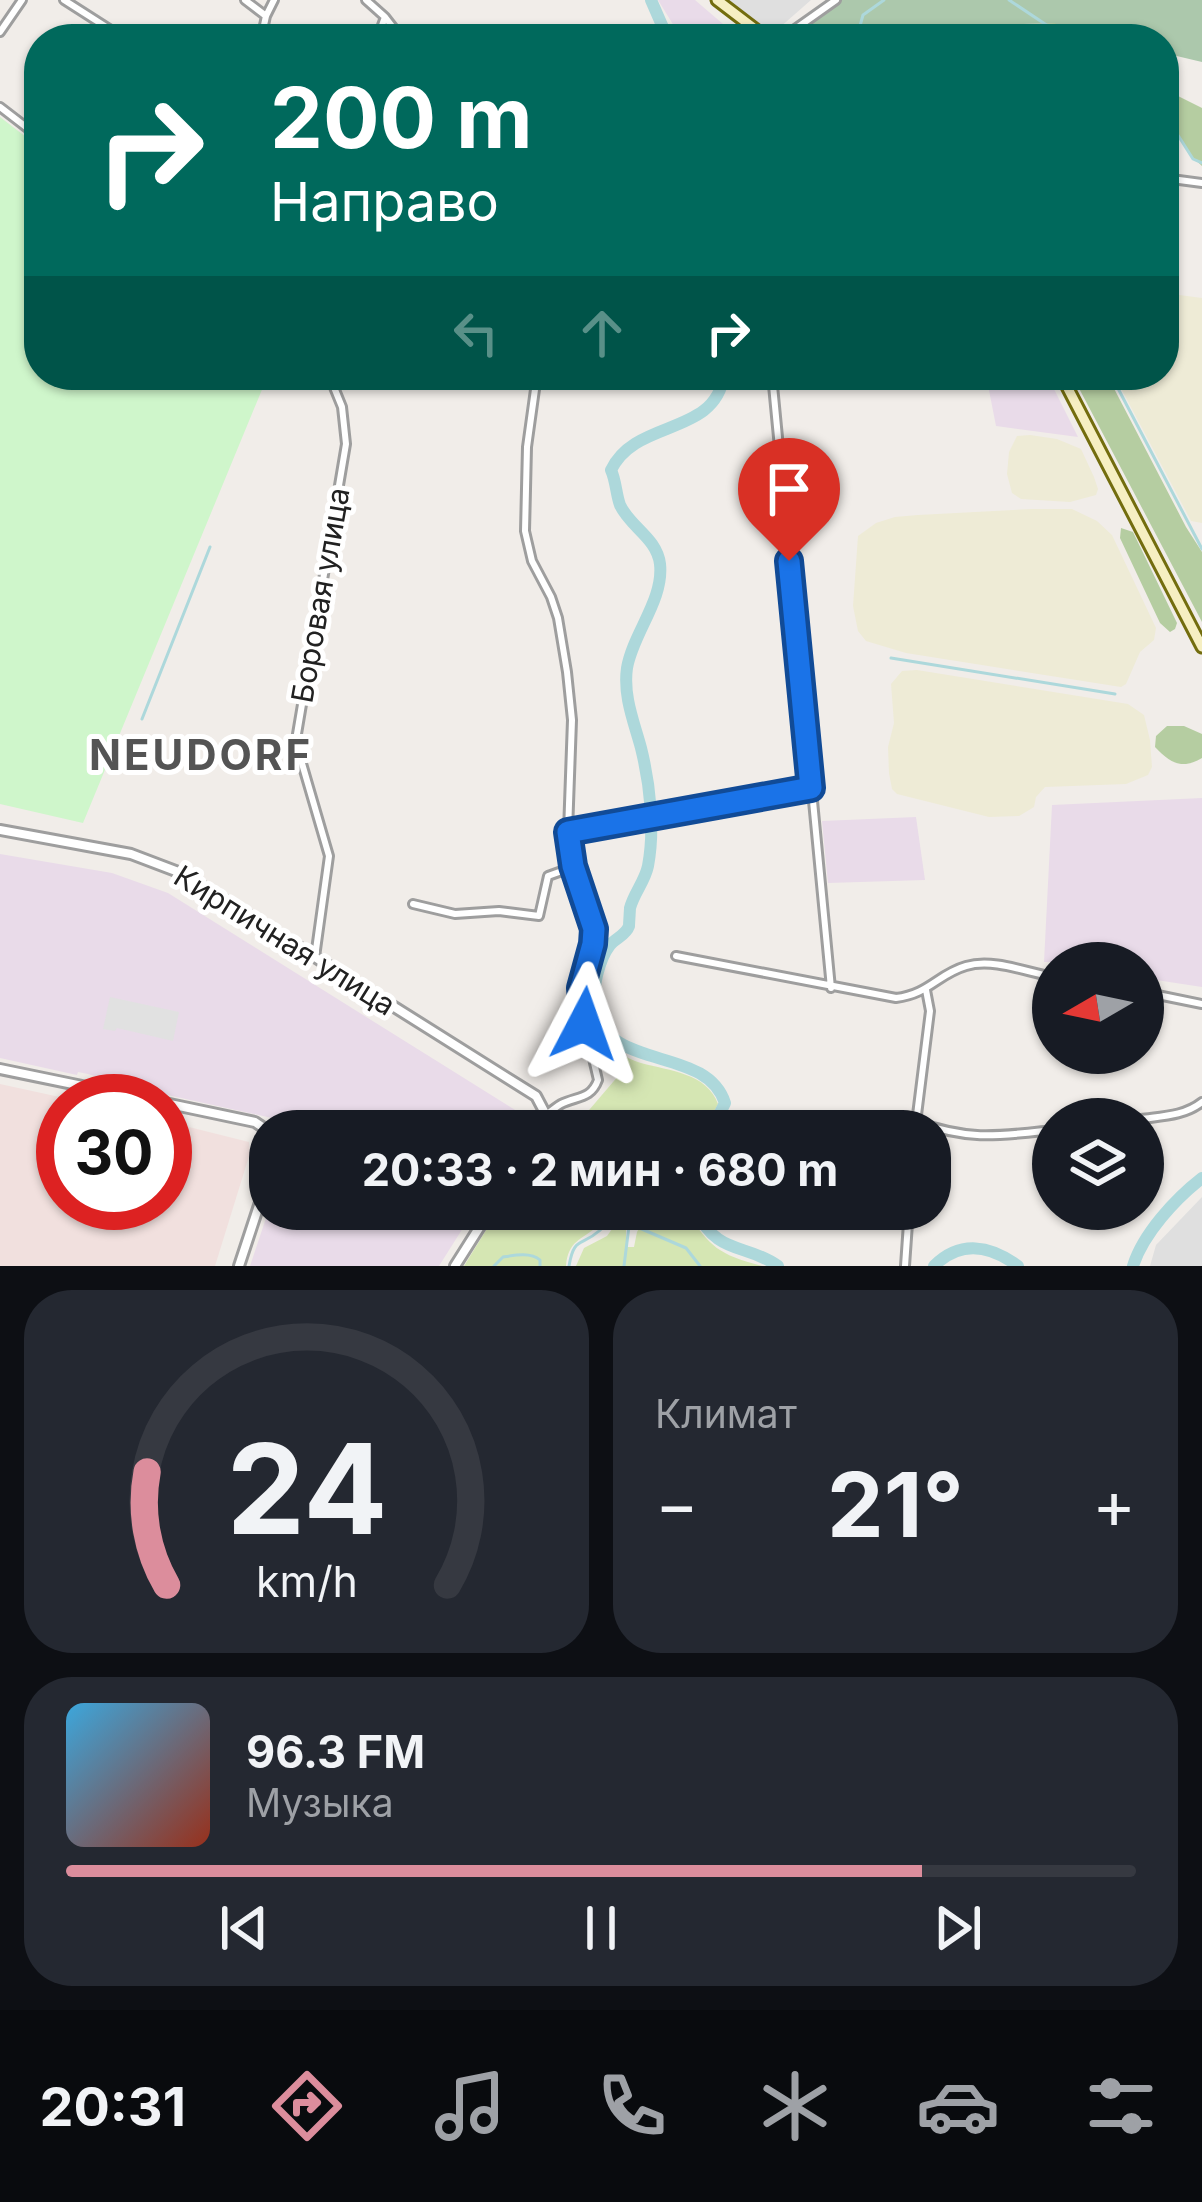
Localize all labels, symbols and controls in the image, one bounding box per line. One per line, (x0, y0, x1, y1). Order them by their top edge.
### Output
text: 200 m (270, 67, 533, 168)
icon: right (72, 72, 228, 228)
text: Направо (270, 169, 499, 234)
icon: left (443, 300, 509, 366)
icon: ahead (569, 300, 635, 366)
icon: right (695, 300, 761, 366)
pin (738, 438, 840, 561)
icon: arrive (756, 456, 822, 522)
street label: Боровая улица (283, 485, 357, 705)
district label: NEUDORF (89, 729, 313, 780)
street label: Кирпичная улица (168, 857, 402, 1023)
north arrow (1032, 942, 1164, 1074)
map controls (1032, 942, 1164, 1230)
position arrow (521, 961, 647, 1087)
speed limit sign: 30 (36, 1074, 192, 1230)
button: layers (1032, 1098, 1164, 1230)
text: 20:33 · 2 мин · 680 m (362, 1142, 838, 1197)
text: Климат (655, 1390, 797, 1437)
text: 24 (226, 1413, 387, 1564)
text: 21° (827, 1450, 964, 1559)
text: − (655, 1464, 699, 1544)
text: + (1092, 1464, 1136, 1544)
text: km/h (256, 1554, 357, 1606)
text: 96.3 FM (246, 1724, 425, 1779)
text: Музыка (246, 1779, 394, 1826)
icon: previous (211, 1895, 277, 1961)
icon: pause (568, 1895, 634, 1961)
icon: next (925, 1895, 991, 1961)
icon: directions (265, 2064, 349, 2148)
icon: music (428, 2064, 512, 2148)
icon: phone (590, 2064, 674, 2148)
icon: climate (753, 2064, 837, 2148)
icon: car (916, 2064, 1000, 2148)
icon: filters (1079, 2064, 1163, 2148)
text: 20:31 (39, 2074, 186, 2139)

